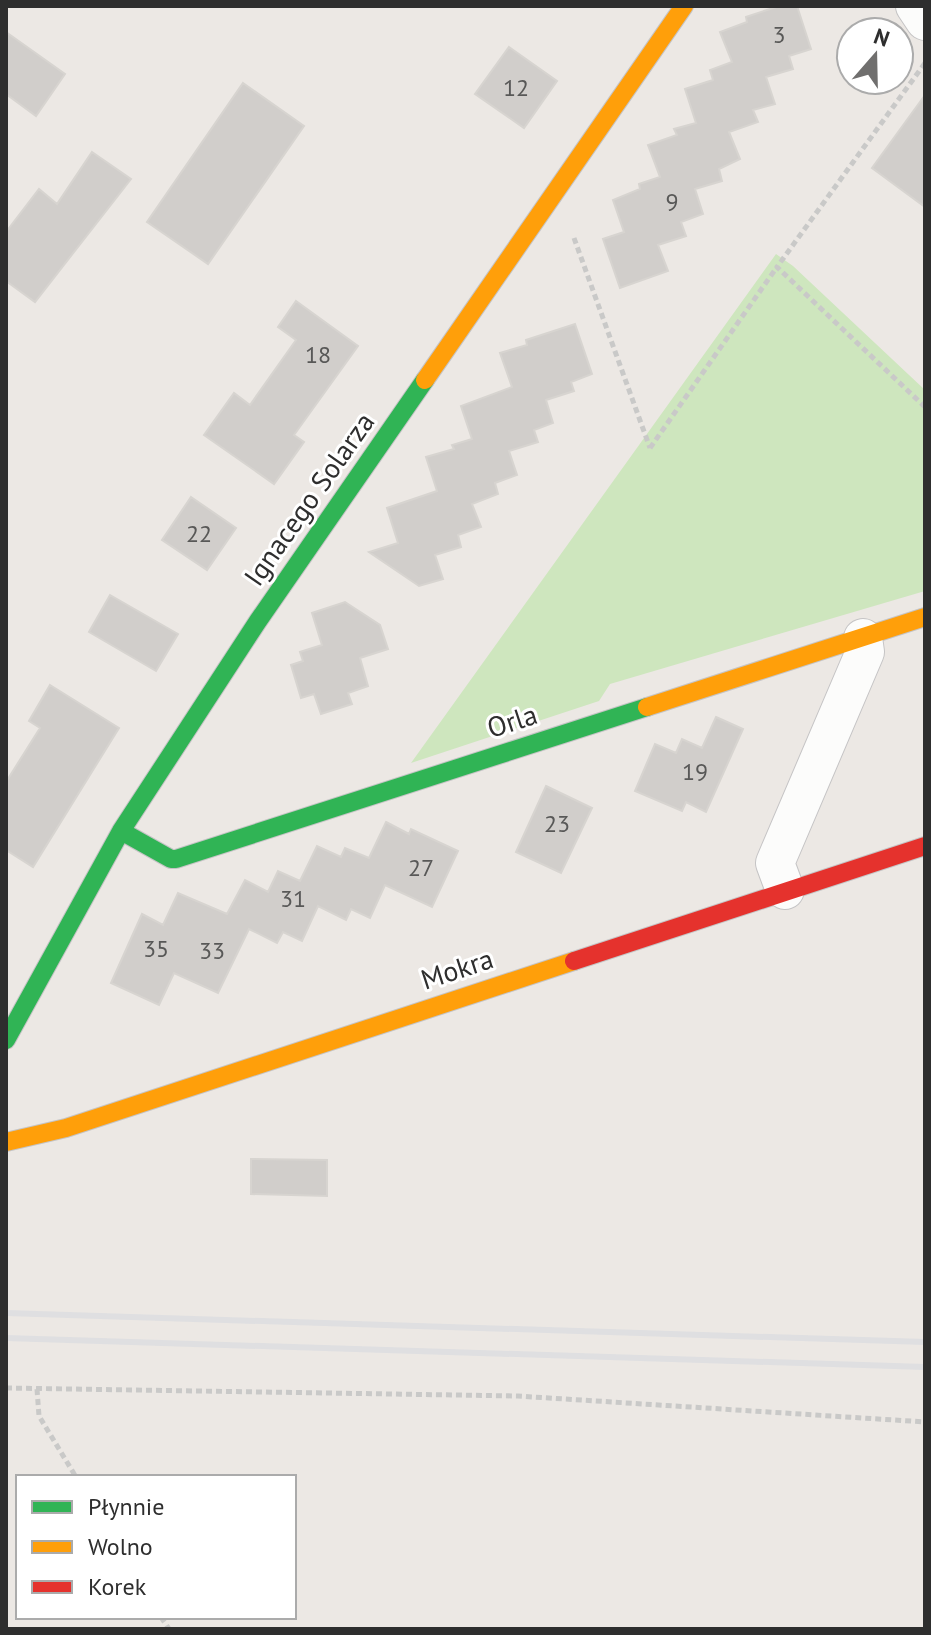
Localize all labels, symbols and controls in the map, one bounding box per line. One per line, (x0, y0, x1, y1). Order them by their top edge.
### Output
north arrow (835, 16, 915, 96)
house number: 3 (772, 19, 786, 50)
text: N (870, 22, 893, 53)
house number: 12 (503, 72, 529, 103)
house number: 9 (665, 186, 679, 217)
house number: 18 (305, 339, 331, 370)
street label: Ignacego Solarza (235, 405, 382, 593)
house number: 22 (186, 518, 212, 549)
street label: Orla (482, 695, 542, 746)
house number: 19 (682, 756, 708, 787)
house number: 23 (544, 808, 570, 839)
house number: 27 (408, 852, 434, 883)
house number: 31 (280, 883, 306, 914)
house number: 35 (143, 933, 169, 964)
house number: 33 (199, 935, 225, 966)
street label: Mokra (416, 939, 498, 998)
legend (16, 1475, 296, 1619)
text: Płynnie (88, 1491, 165, 1522)
text: Wolno (88, 1531, 153, 1562)
text: Korek (88, 1571, 147, 1602)

